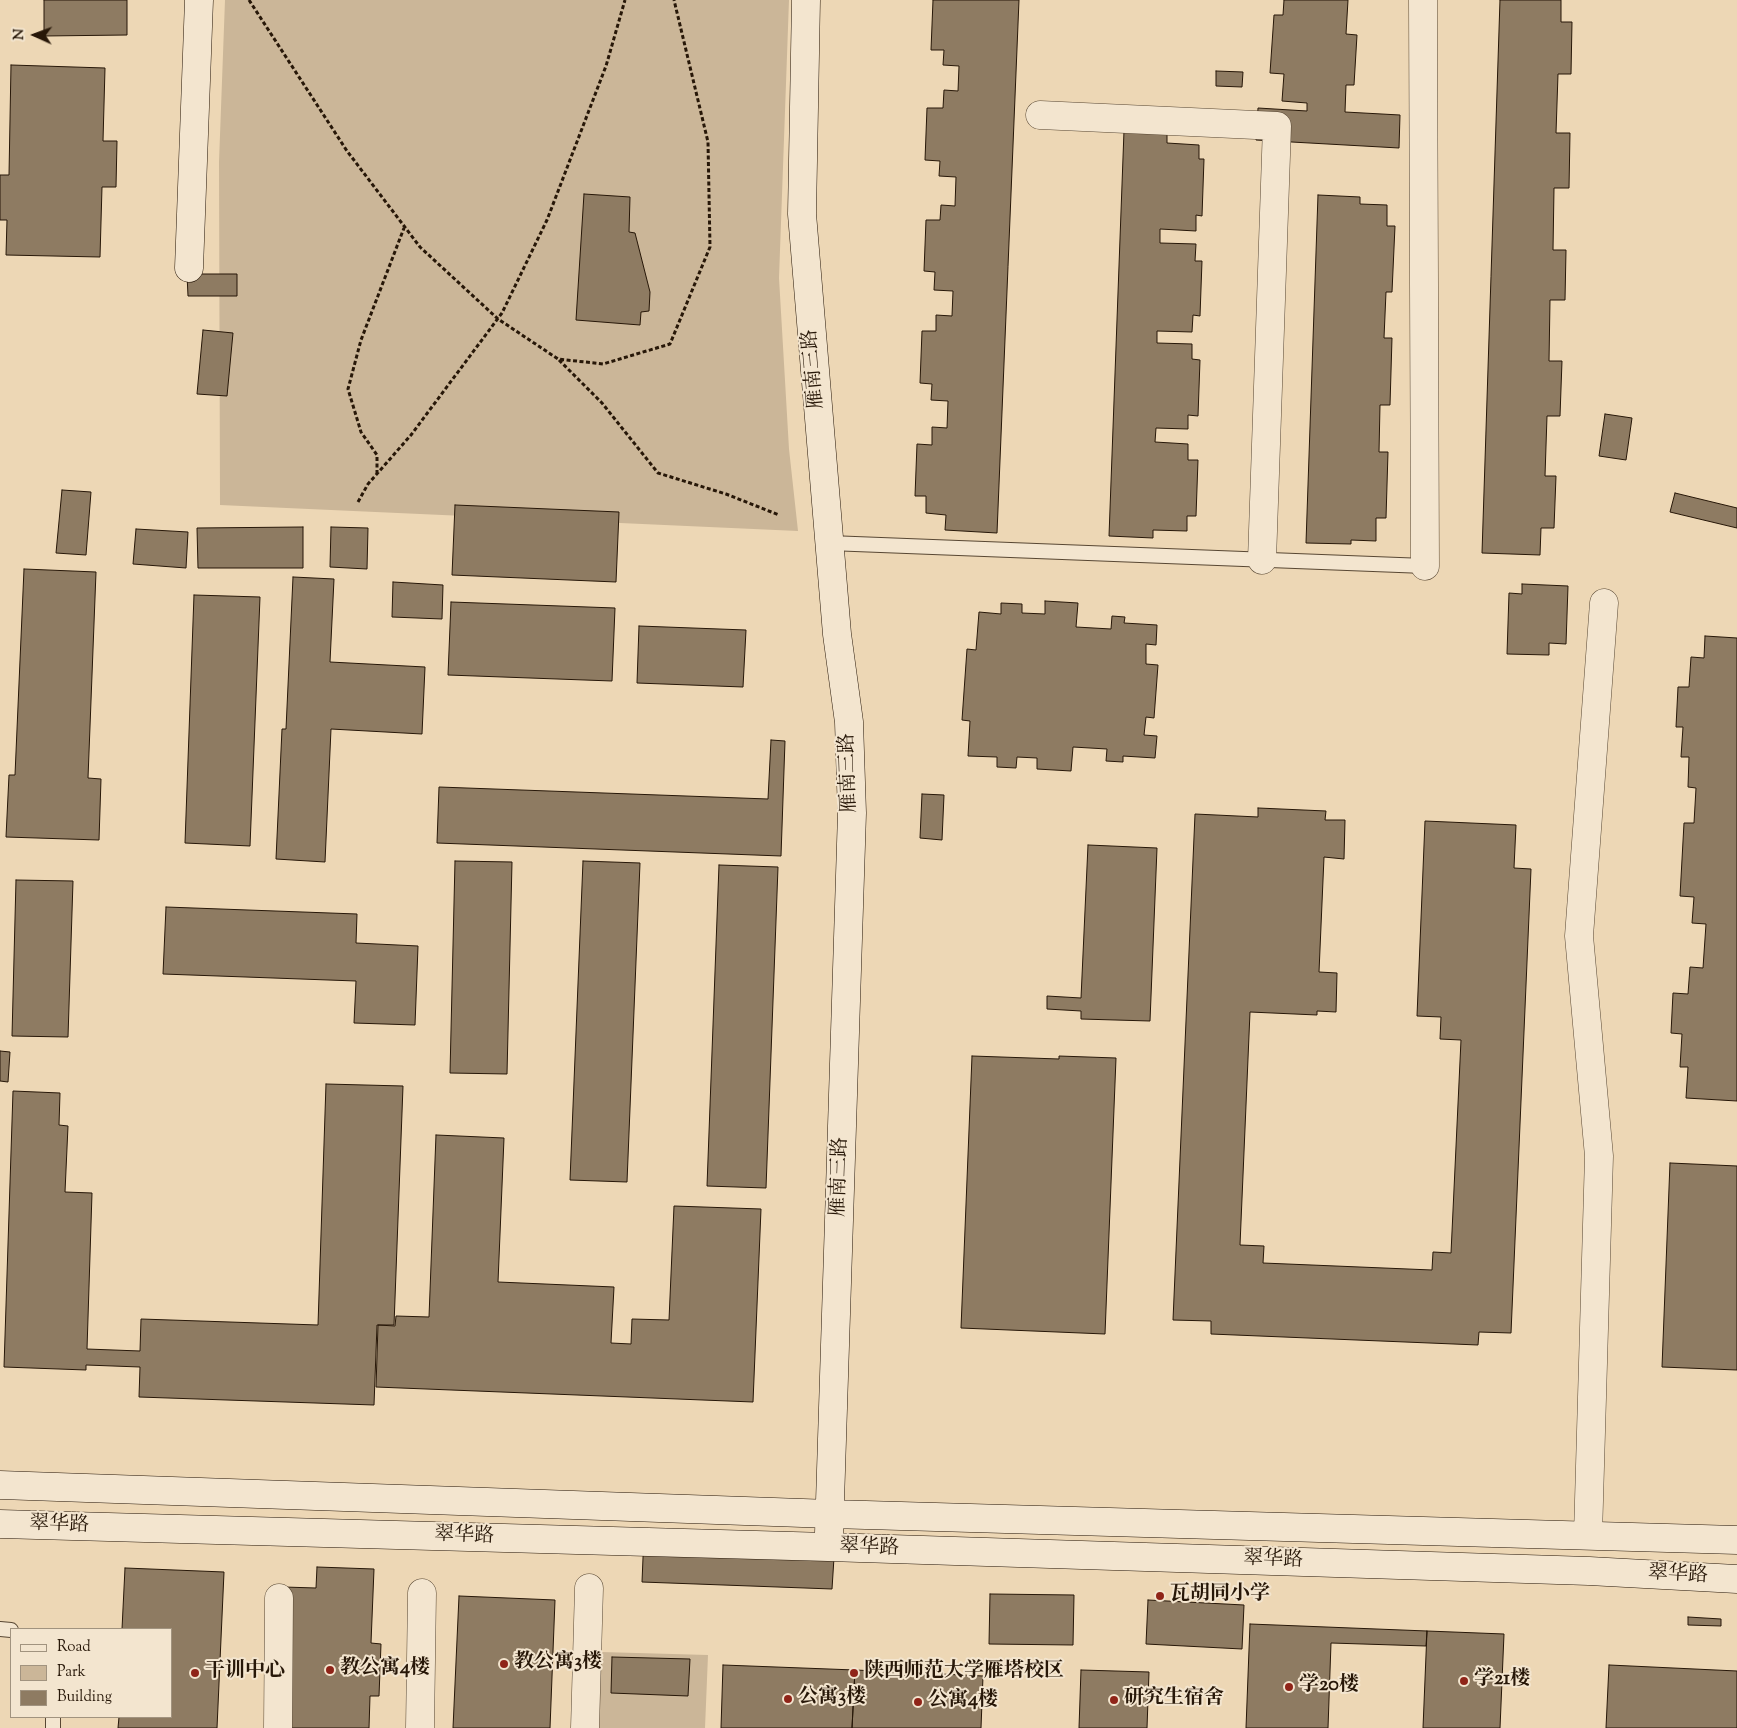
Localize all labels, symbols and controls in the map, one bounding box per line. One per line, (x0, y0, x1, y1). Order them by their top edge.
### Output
north arrow (10, 10, 60, 60)
text: N (10, 29, 30, 40)
street label: 雁南三路 (800, 328, 830, 410)
street label: 雁南三路 (837, 733, 863, 813)
street label: 雁南三路 (828, 1137, 854, 1217)
street label: 翠华路 (29, 1513, 89, 1539)
street label: 翠华路 (434, 1524, 494, 1550)
street label: 翠华路 (839, 1536, 899, 1562)
street label: 翠华路 (1243, 1548, 1303, 1574)
street label: 翠华路 (1647, 1562, 1709, 1590)
place label: 瓦胡同小学 (1170, 1584, 1270, 1608)
marker: 瓦胡同小学 (1154, 1590, 1166, 1602)
legend (10, 1628, 172, 1718)
text: Road (57, 1637, 91, 1658)
place label: 教公寓3楼 (514, 1652, 602, 1676)
place label: 教公寓4楼 (340, 1658, 430, 1682)
marker: 教公寓3楼 (498, 1658, 510, 1670)
place label: 干训中心 (205, 1661, 285, 1685)
place label: 陕西师范大学雁塔校区 (864, 1661, 1064, 1685)
text: Park (57, 1662, 86, 1683)
marker: 教公寓4楼 (324, 1664, 336, 1676)
marker: 干训中心 (189, 1667, 201, 1679)
marker: 陕西师范大学雁塔校区 (848, 1667, 860, 1679)
place label: 学21楼 (1474, 1669, 1530, 1693)
place label: 学20楼 (1299, 1675, 1359, 1699)
marker: 学21楼 (1458, 1675, 1470, 1687)
marker: 学20楼 (1283, 1681, 1295, 1693)
text: Building (57, 1687, 112, 1708)
place label: 公寓3楼 (798, 1687, 866, 1711)
place label: 研究生宿舍 (1124, 1688, 1224, 1712)
place label: 公寓4楼 (928, 1690, 998, 1714)
marker: 公寓3楼 (782, 1693, 794, 1705)
marker: 研究生宿舍 (1108, 1694, 1120, 1706)
marker: 公寓4楼 (912, 1696, 924, 1708)

